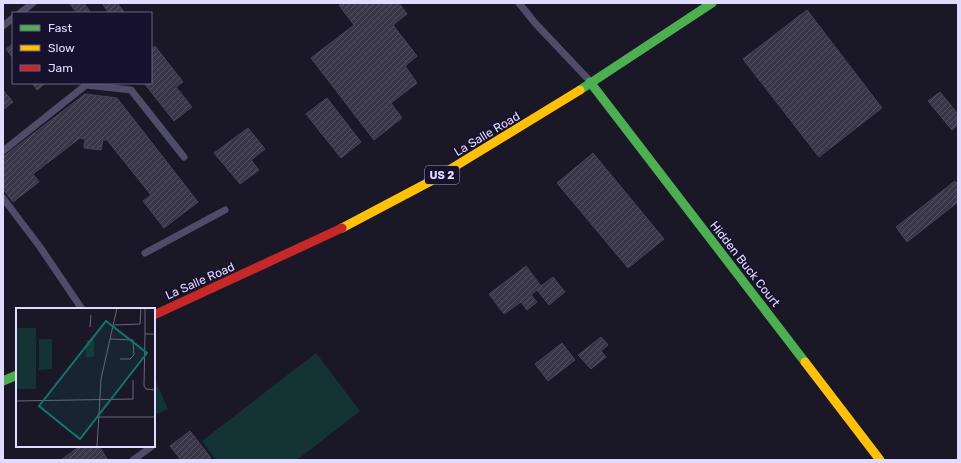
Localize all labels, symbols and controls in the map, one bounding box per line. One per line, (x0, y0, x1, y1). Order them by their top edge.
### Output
legend (12, 12, 152, 84)
text: Fast (48, 21, 72, 35)
text: Slow (48, 41, 75, 55)
text: Jam (48, 61, 73, 75)
street label: La Salle Road (452, 109, 522, 159)
road number: US 2 (425, 166, 459, 184)
street label: Hidden Buck Court (707, 218, 783, 310)
street label: La Salle Road (163, 259, 237, 303)
inset map (16, 308, 155, 447)

